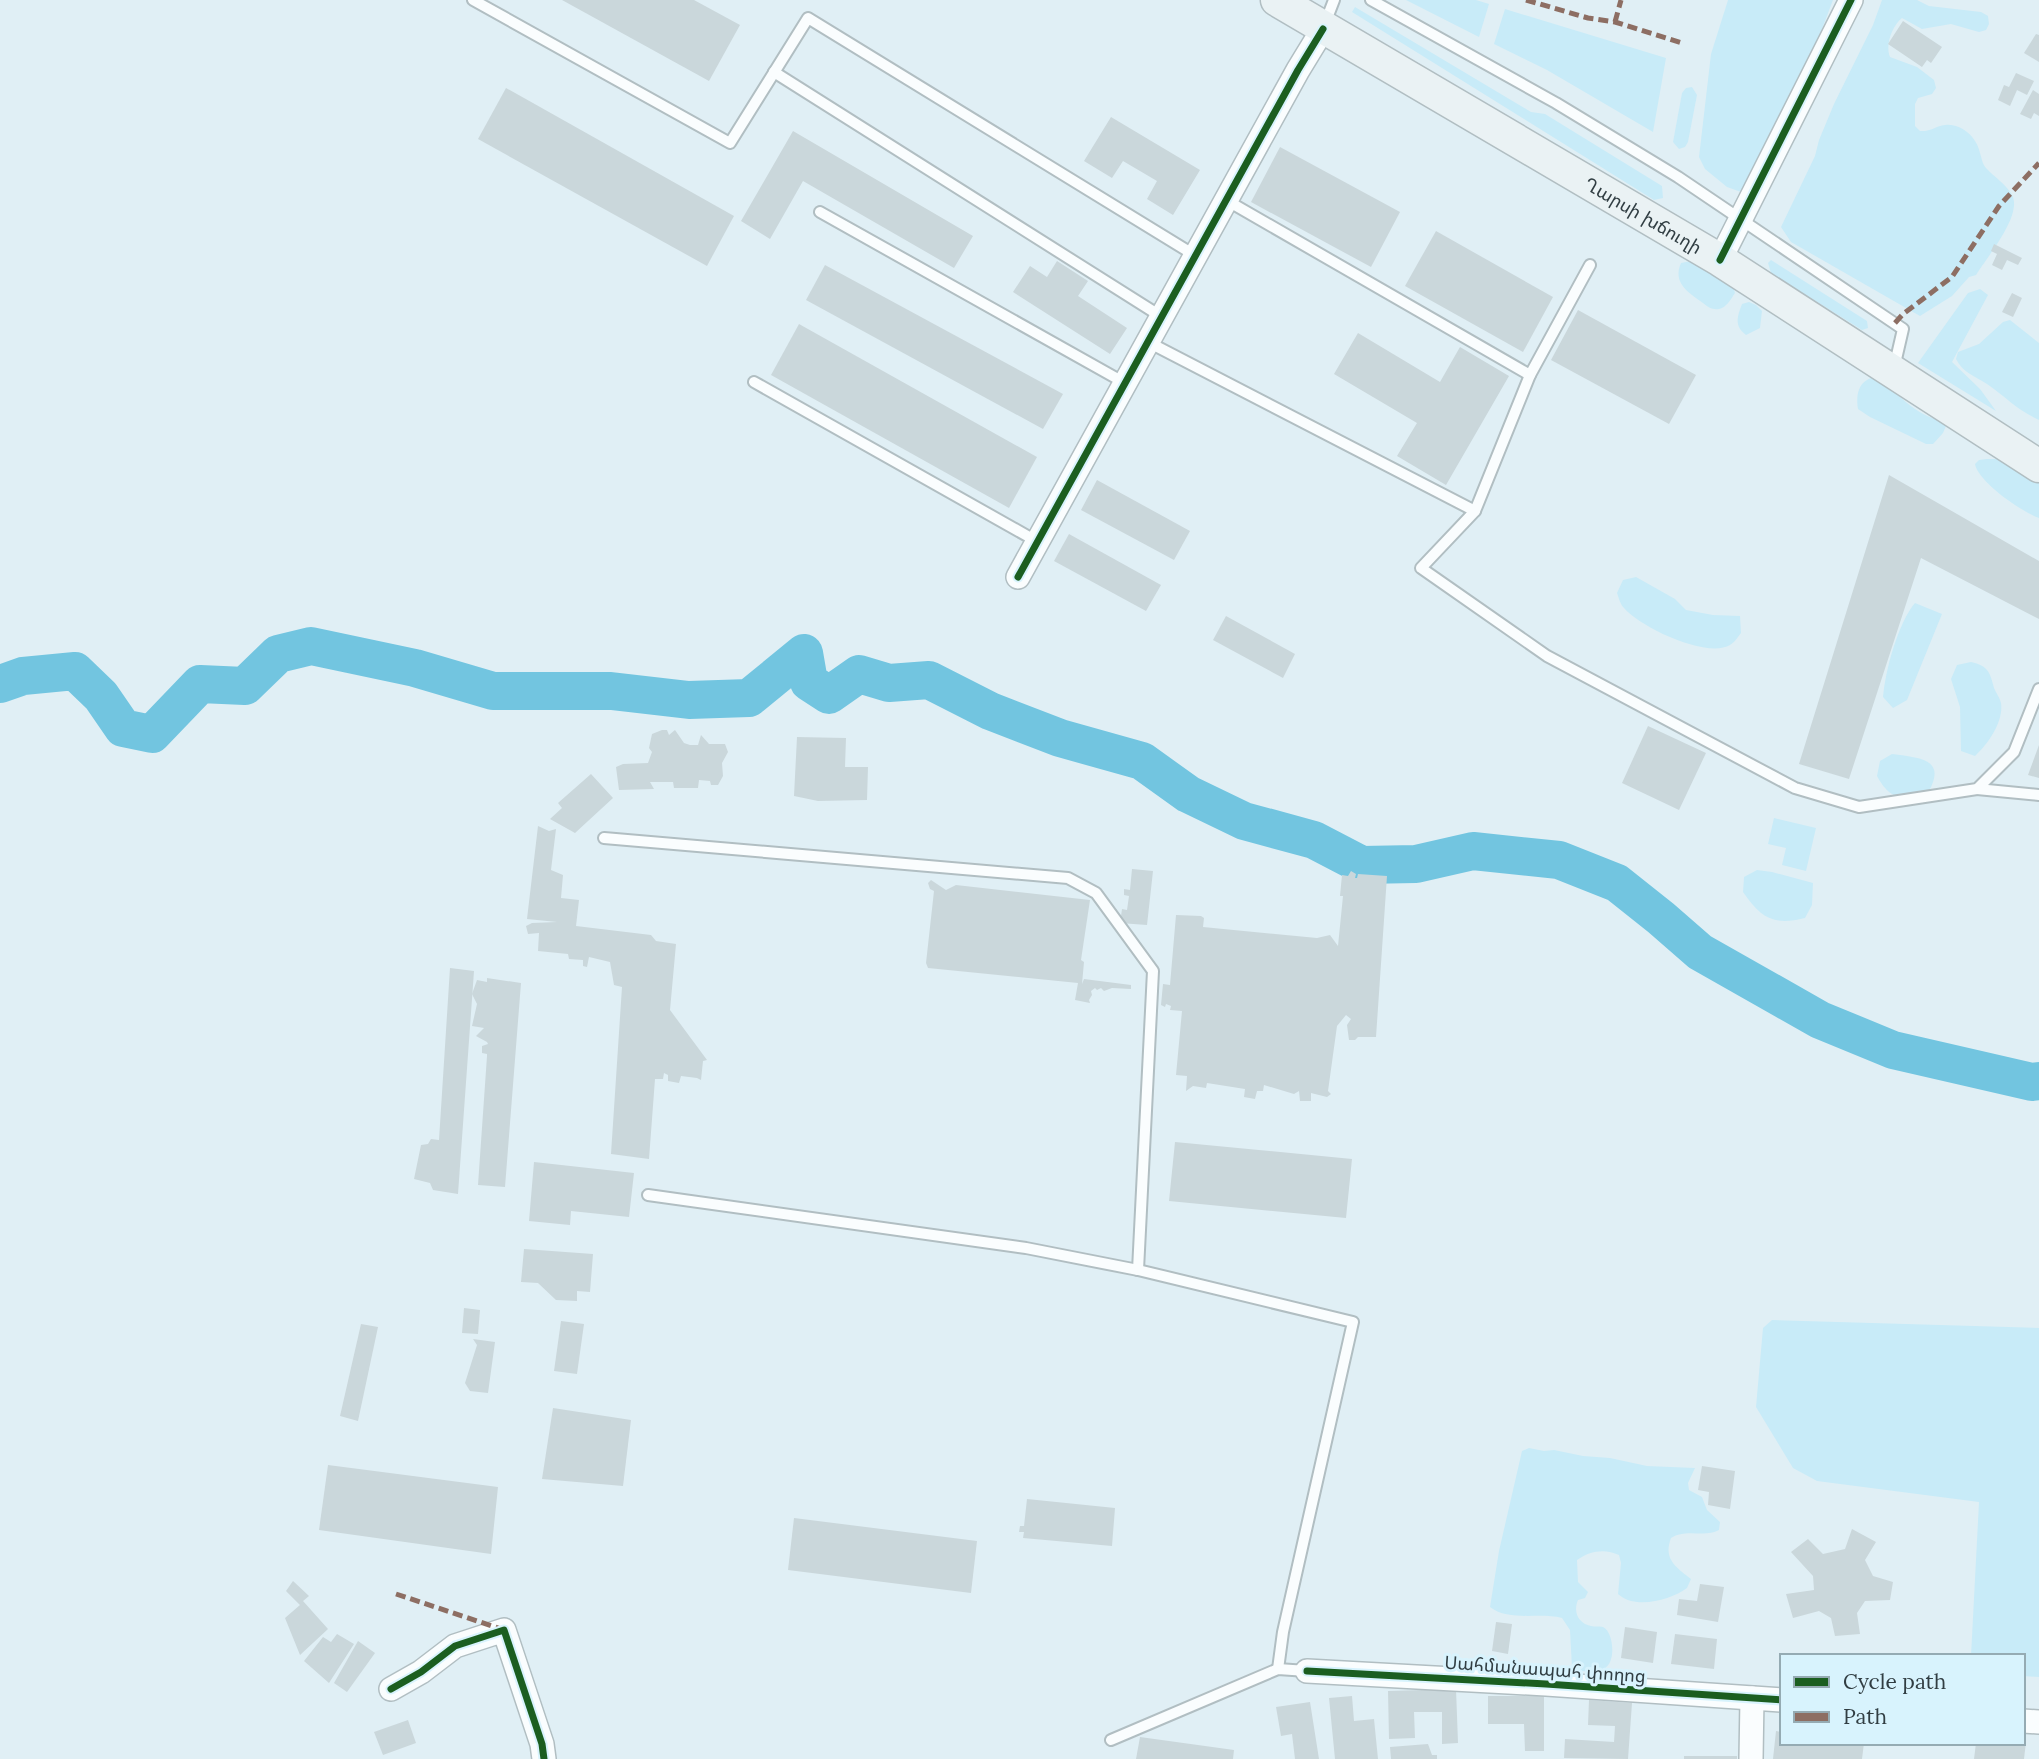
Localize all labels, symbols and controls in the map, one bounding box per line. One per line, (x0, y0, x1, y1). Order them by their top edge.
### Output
street label: Ղարսի խճուղի (1581, 172, 1707, 259)
street label: Սահմանապահ փողոց (1444, 1650, 1646, 1688)
legend (1780, 1654, 2025, 1745)
text: Cycle path (1843, 1668, 1946, 1695)
text: Path (1843, 1703, 1887, 1730)

